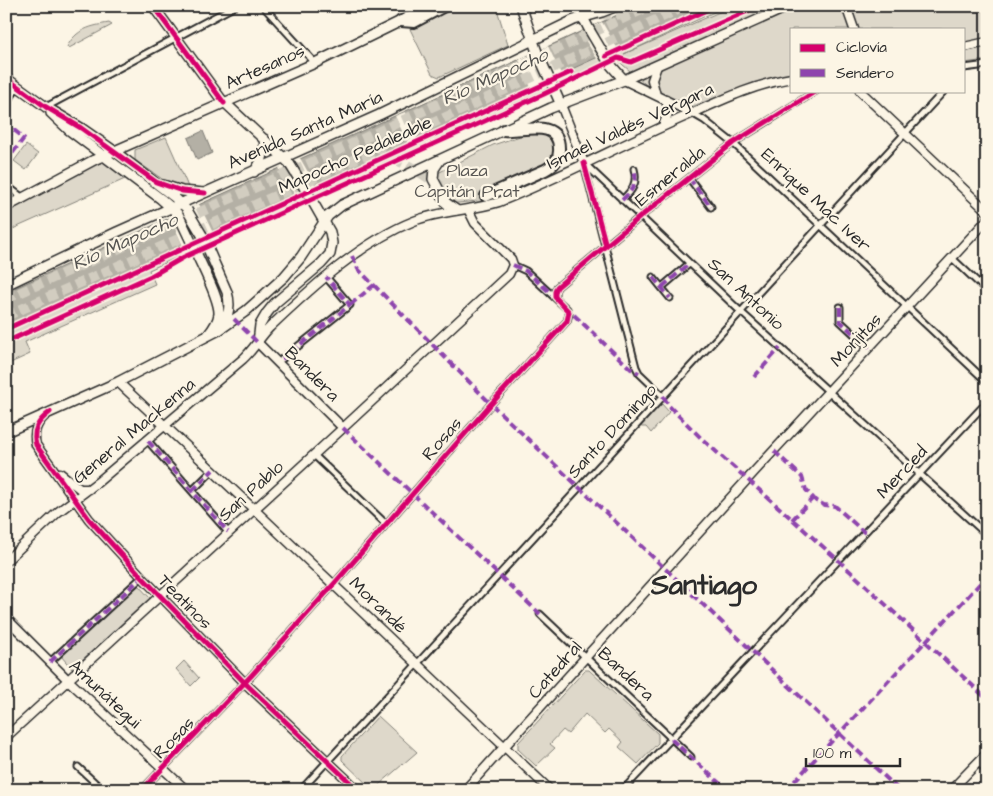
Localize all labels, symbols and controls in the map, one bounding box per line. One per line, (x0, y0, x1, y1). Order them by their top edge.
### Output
legend (790, 28, 966, 92)
text: Ciclovía (836, 37, 887, 58)
street label: Artesanos (221, 38, 309, 96)
water label: Río Mapocho (438, 41, 554, 112)
text: Sendero (836, 63, 894, 84)
street label: Ismael Valdés Vergara (542, 76, 718, 177)
street label: Avenida Santa María (224, 85, 386, 175)
street label: Mapocho Pedaleable (274, 110, 436, 200)
street label: Esmeralda (630, 140, 710, 212)
street label: Enrique Mac Iver (756, 142, 877, 258)
park label: Plaza Capitán Prat (414, 158, 520, 204)
water label: Río Mapocho (68, 206, 184, 277)
street label: San Antonio (702, 252, 790, 336)
street label: Monjitas (825, 308, 887, 372)
street label: Bandera (279, 341, 345, 407)
street label: General Mackenna (67, 372, 201, 490)
street label: Santo Domingo (562, 378, 663, 485)
street label: Rosas (416, 412, 468, 466)
street label: Merced (871, 440, 933, 504)
street label: San Pablo (213, 455, 289, 527)
district label: Santiago (650, 566, 757, 607)
street label: Teatinos (152, 569, 218, 635)
street label: Morandé (343, 571, 413, 639)
street label: Catedral (522, 635, 588, 704)
street label: Bandera (592, 641, 660, 707)
street label: Amunátegui (63, 654, 147, 735)
street label: Rosas (148, 711, 200, 765)
scale bar (806, 736, 899, 768)
text: 100 m (813, 743, 852, 764)

